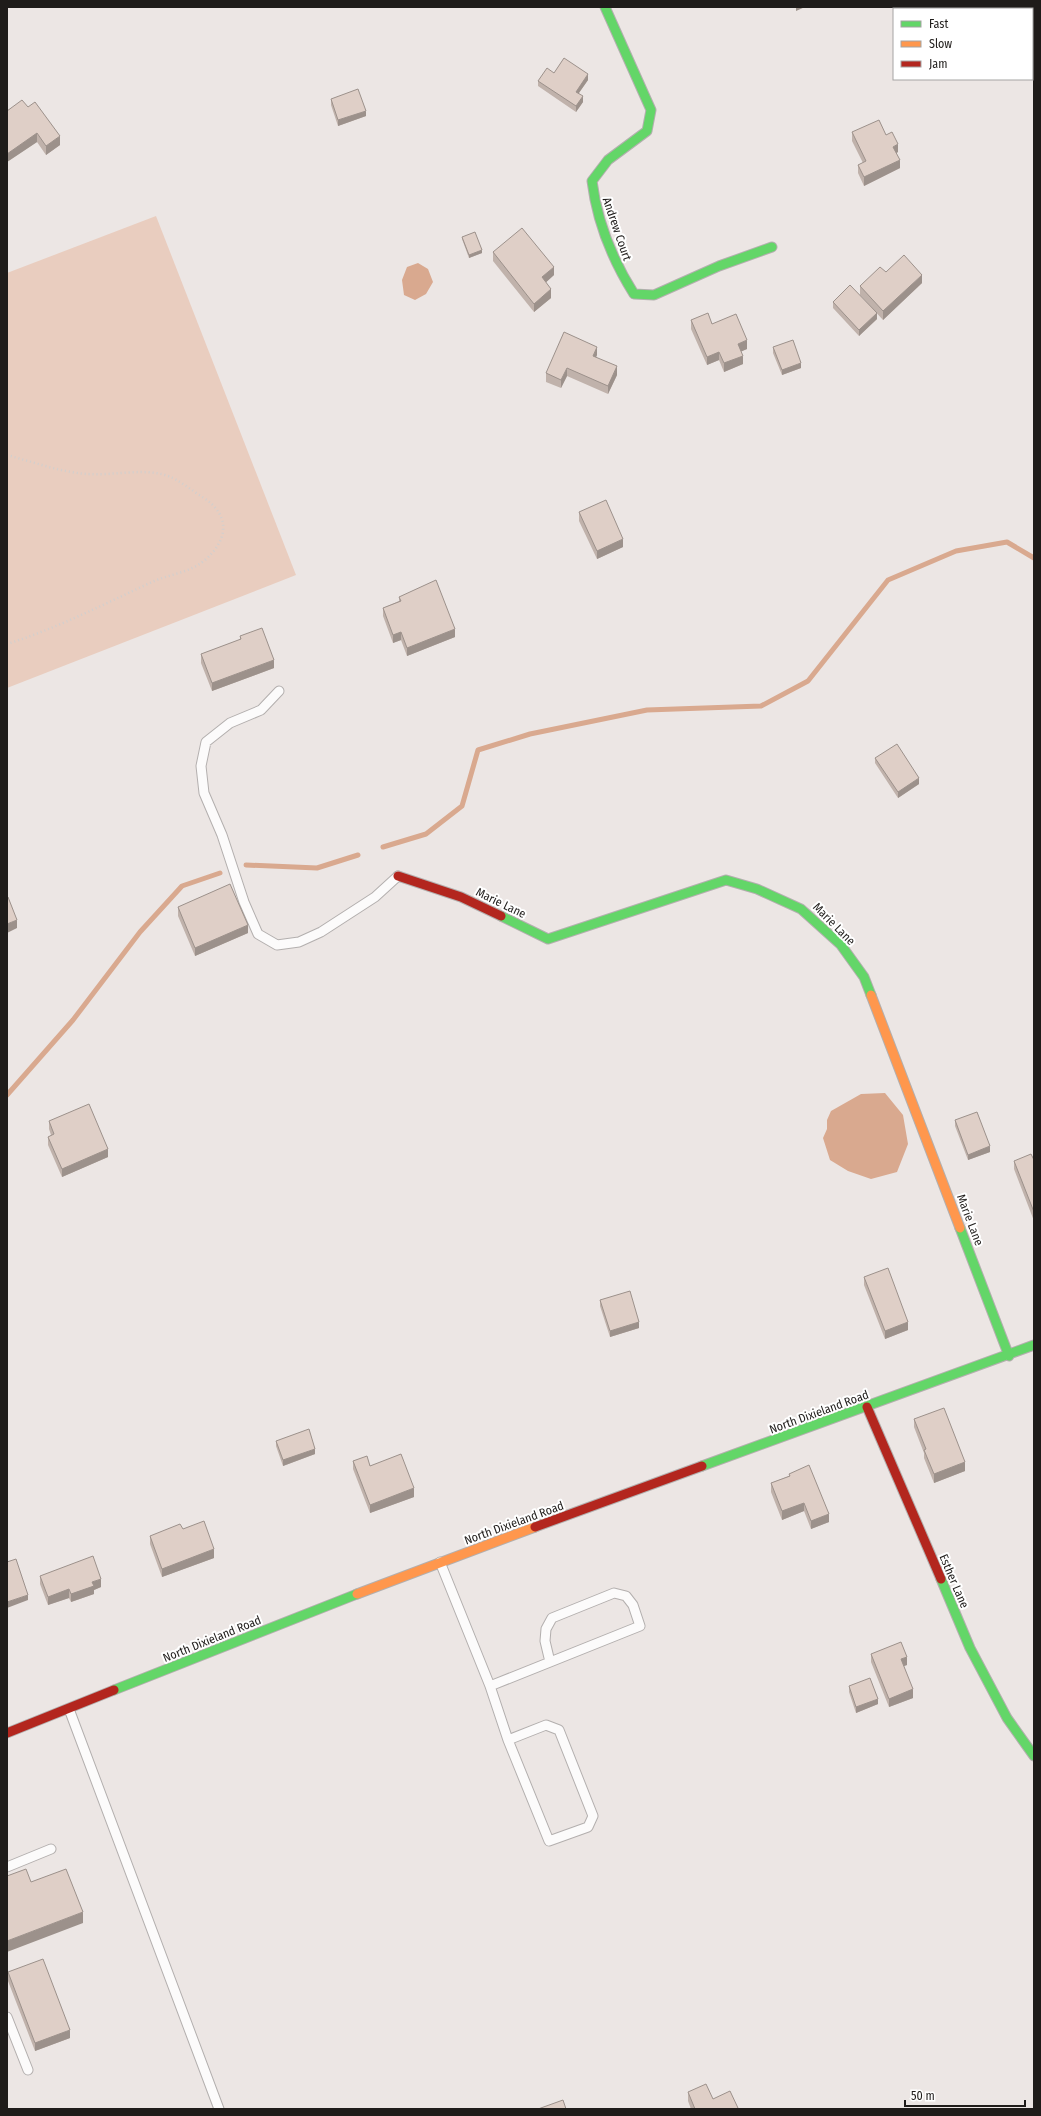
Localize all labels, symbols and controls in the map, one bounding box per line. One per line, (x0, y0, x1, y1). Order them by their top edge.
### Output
legend (893, 8, 1033, 80)
text: Fast (929, 17, 948, 31)
text: Slow (929, 37, 952, 51)
text: Jam (929, 57, 947, 71)
street label: Andrew Court (600, 195, 634, 263)
street label: Marie Lane (474, 885, 528, 921)
street label: Marie Lane (810, 900, 858, 948)
street label: Marie Lane (954, 1192, 986, 1248)
street label: North Dixieland Road (768, 1388, 870, 1436)
street label: North Dixieland Road (463, 1499, 565, 1547)
street label: Esther Lane (936, 1552, 972, 1610)
street label: North Dixieland Road (161, 1613, 263, 1665)
scale bar (905, 2082, 1025, 2108)
text: 50 m (911, 2089, 935, 2103)

